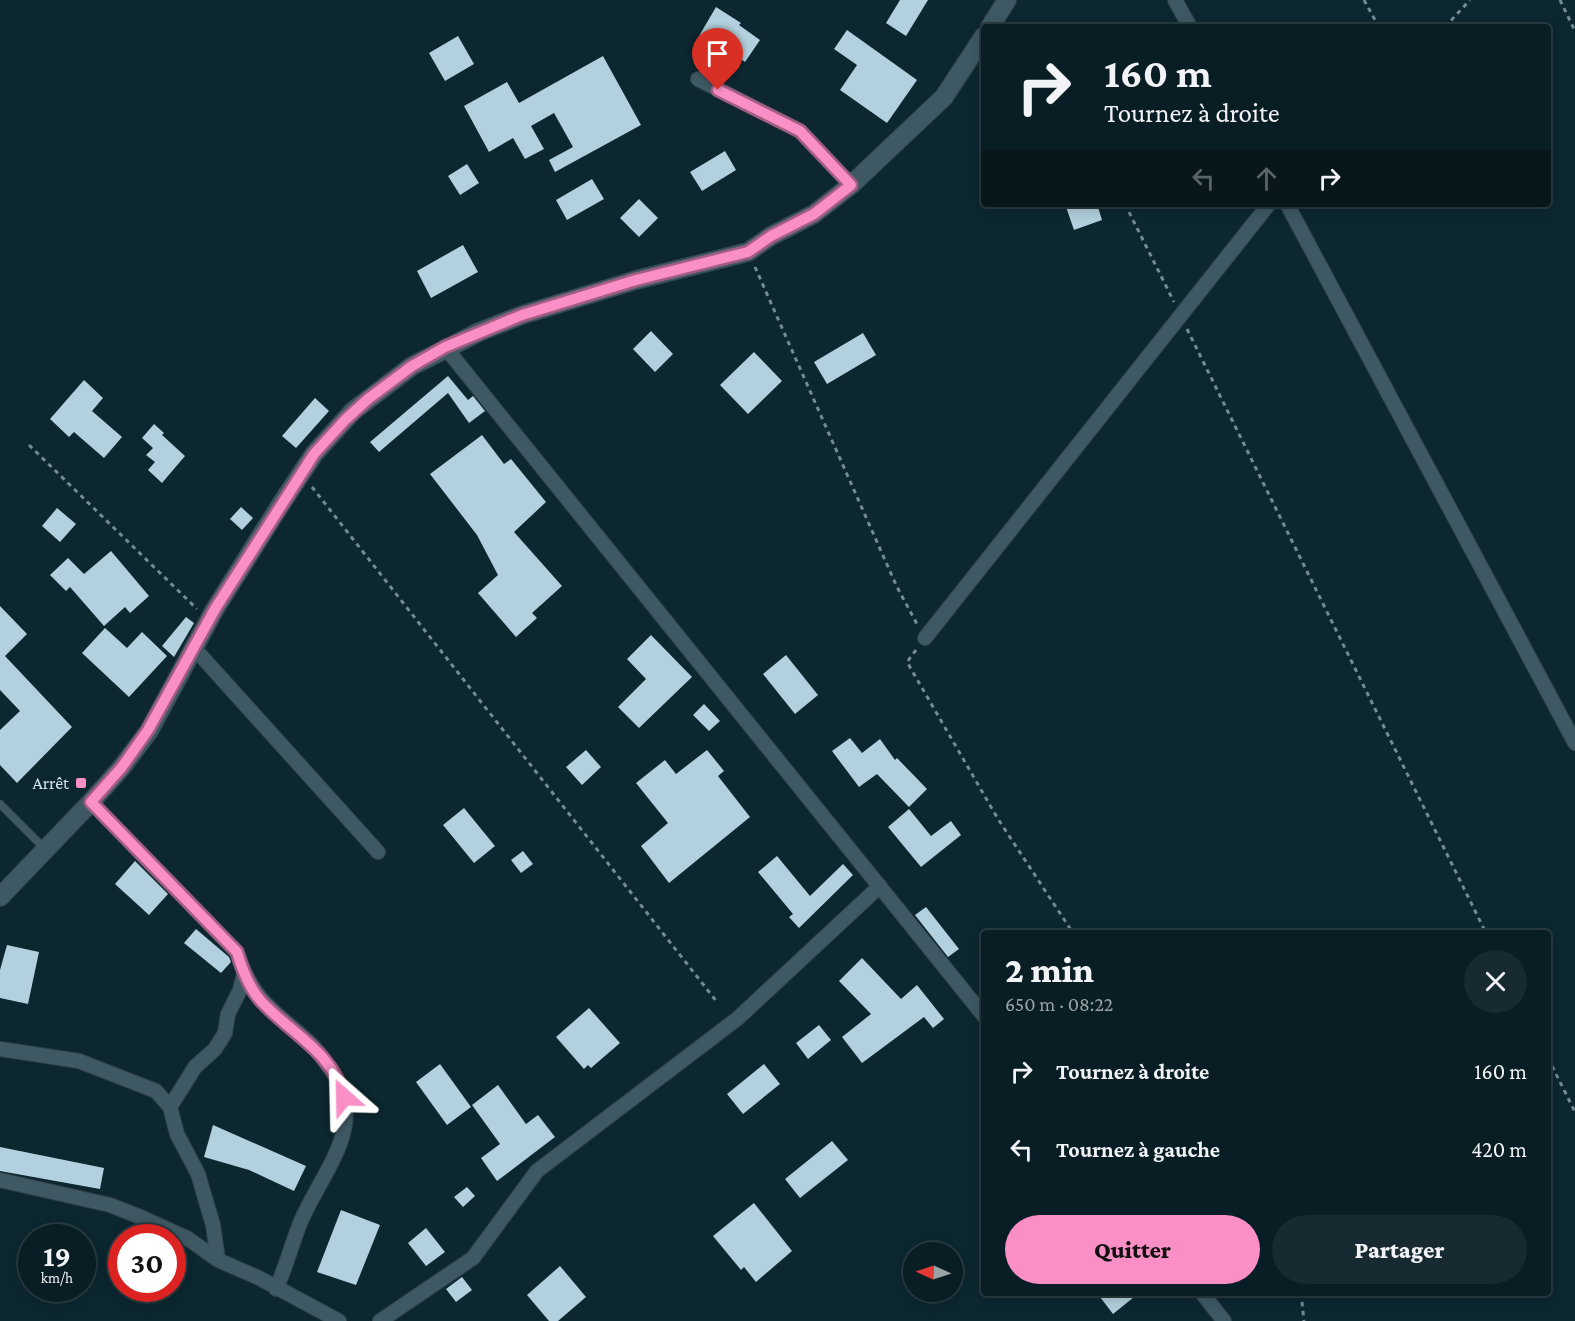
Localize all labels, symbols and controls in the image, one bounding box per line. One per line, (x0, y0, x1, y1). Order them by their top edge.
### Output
pin (692, 28, 743, 90)
icon: arrive (701, 37, 734, 70)
icon: right (1005, 48, 1083, 126)
text: 160 m (1104, 49, 1212, 96)
text: Tournez à droite (1104, 98, 1280, 128)
icon: left (1187, 162, 1220, 195)
icon: ahead (1250, 162, 1283, 195)
icon: right (1313, 162, 1346, 195)
place label: Arrêt (32, 773, 70, 793)
marker: Arrêt (74, 776, 88, 790)
text: 2 min (1005, 950, 1094, 990)
button: close (1464, 950, 1527, 1013)
text: 650 m · 08:22 (1005, 993, 1113, 1015)
icon: right (1005, 1055, 1038, 1088)
text: Tournez à droite (1056, 1059, 1209, 1084)
text: 160 m (1474, 1059, 1527, 1084)
position arrow (312, 1065, 376, 1129)
icon: left (1005, 1133, 1038, 1166)
text: Tournez à gauche (1056, 1137, 1220, 1162)
text: 420 m (1471, 1137, 1527, 1162)
button: Quitter (1005, 1215, 1260, 1284)
button: Partager (1272, 1215, 1527, 1284)
speed limit sign: 30 (108, 1224, 186, 1302)
text: 19 (43, 1239, 71, 1272)
north arrow (903, 1242, 963, 1302)
map controls (903, 1242, 963, 1302)
text: km/h (41, 1270, 73, 1286)

